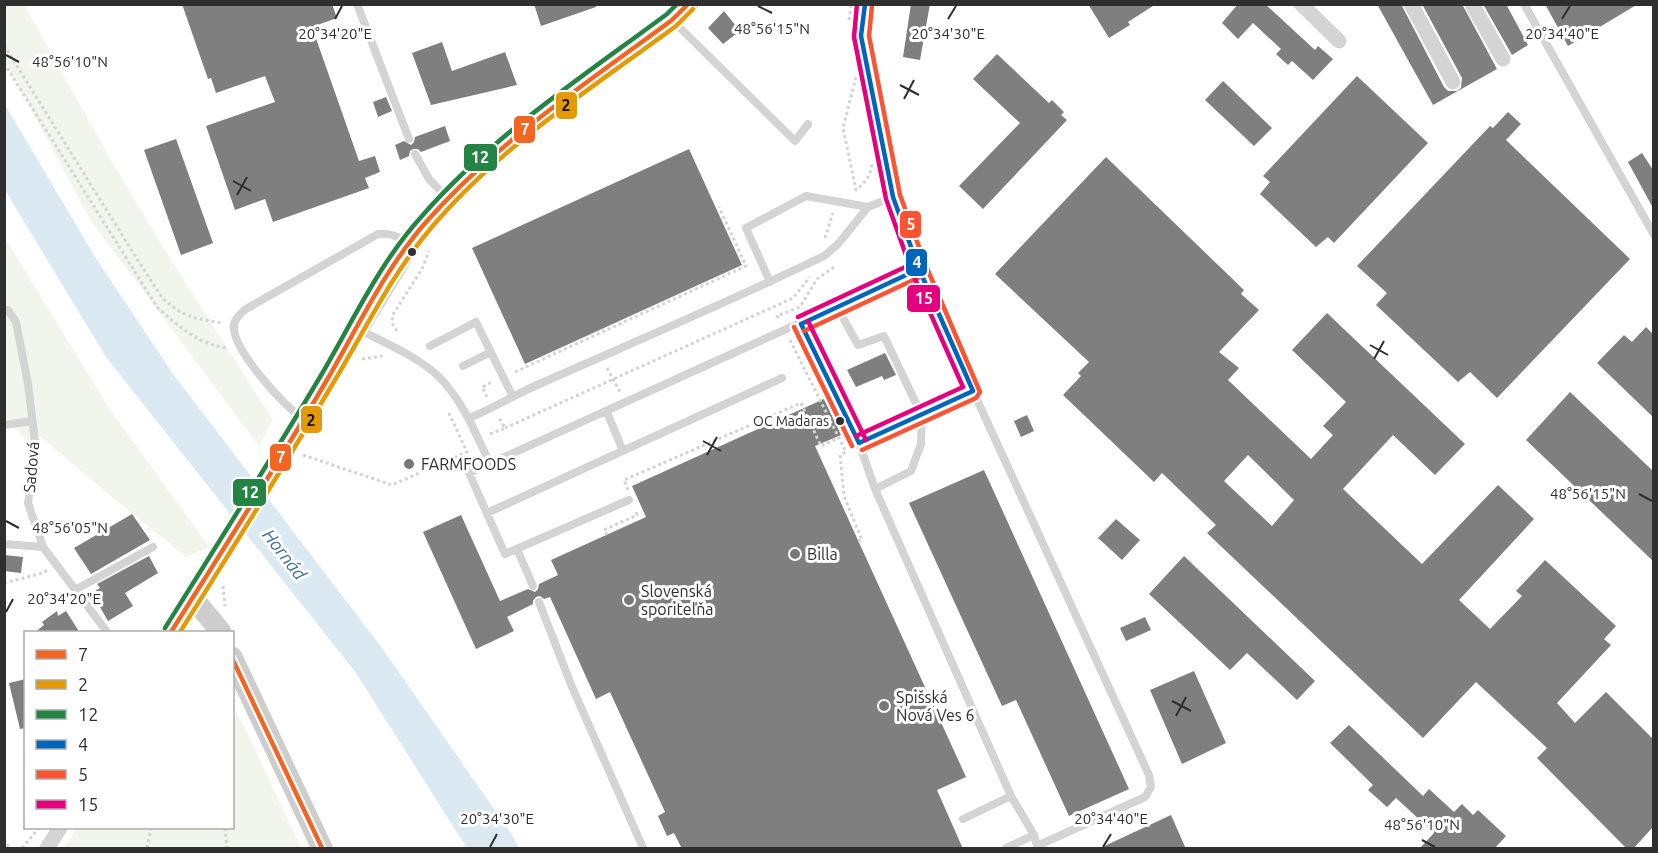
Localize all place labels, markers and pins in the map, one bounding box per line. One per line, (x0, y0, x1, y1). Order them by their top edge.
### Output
unlabelled marker (406, 246, 418, 258)
place label: OC Madaras (753, 413, 829, 429)
marker: OC Madaras (834, 415, 846, 427)
place label: FARMFOODS (421, 455, 516, 473)
marker: FARMFOODS (402, 457, 416, 471)
place label: Billa (807, 545, 838, 563)
marker: Billa (788, 547, 802, 561)
place label: Slovenská sporiteľňa (641, 582, 714, 618)
marker: Slovenská sporiteľňa (622, 593, 636, 607)
place label: Spišská Nová Ves 6 (896, 688, 974, 724)
marker: Spišská Nová Ves 6 (877, 699, 891, 713)

